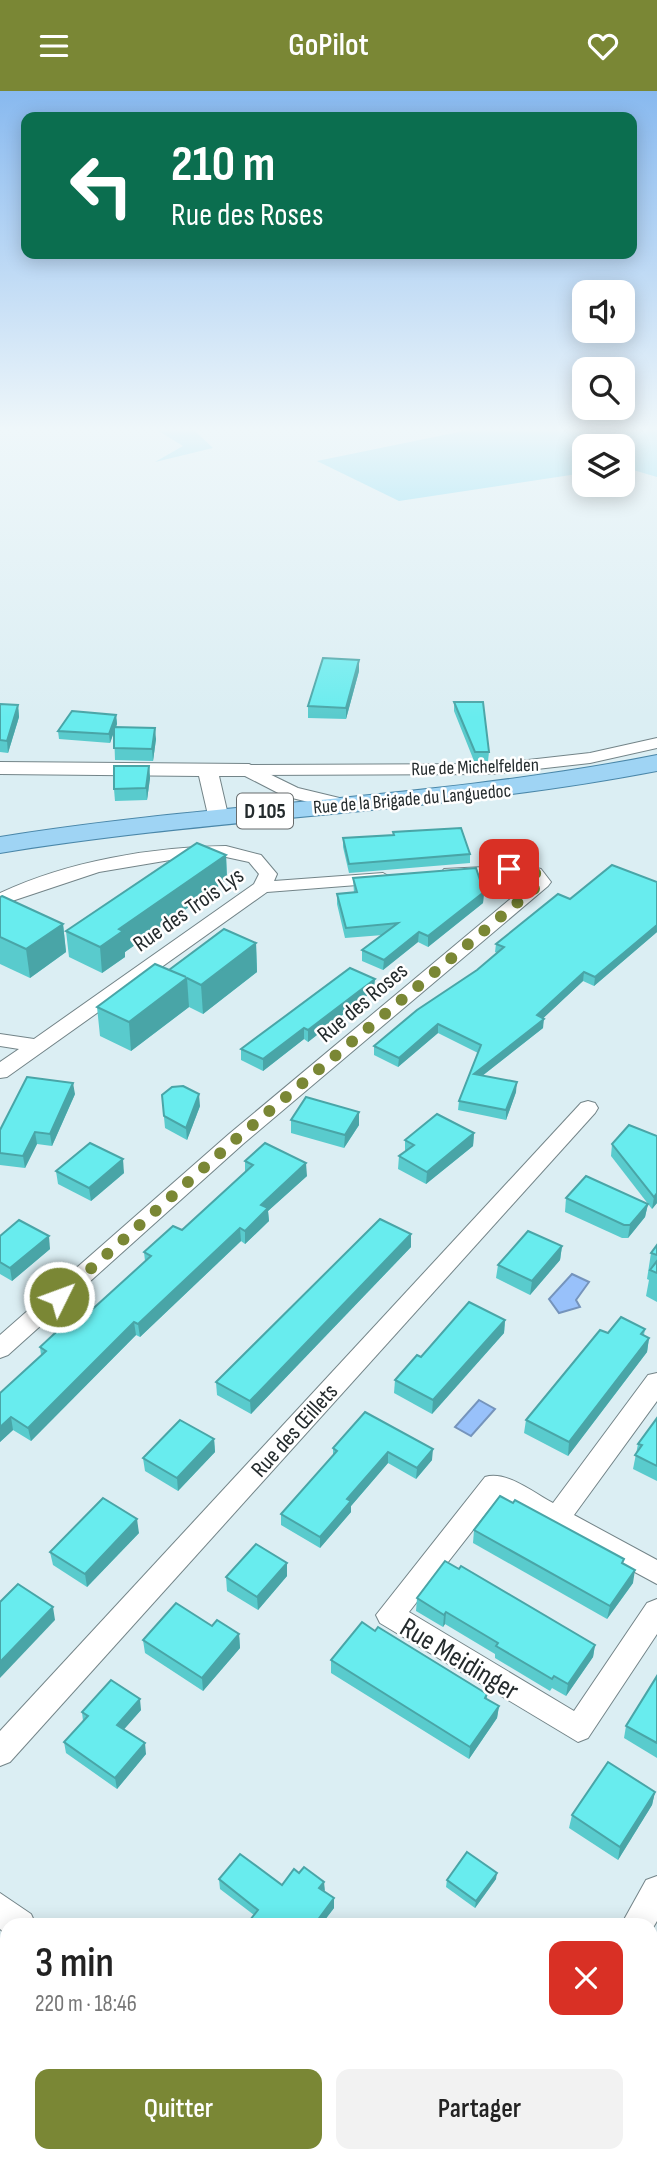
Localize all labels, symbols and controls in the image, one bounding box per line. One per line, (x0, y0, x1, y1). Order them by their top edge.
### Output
text: GoPilot (288, 26, 369, 65)
icon: menu (35, 27, 73, 65)
icon: heart (584, 27, 622, 65)
text: 210 m (171, 136, 275, 195)
icon: left (56, 140, 147, 231)
text: Rue des Roses (171, 196, 323, 235)
map controls (572, 280, 635, 497)
button: sound (572, 280, 635, 343)
button: search (572, 357, 635, 420)
button: layers (572, 434, 635, 497)
street label: Rue de Michelfelden (411, 754, 539, 781)
street label: Rue de la Brigade du Languedoc (312, 779, 512, 820)
road number: D 105 (237, 793, 293, 829)
pin (479, 839, 539, 899)
icon: arrive (490, 850, 528, 888)
street label: Rue des Trois Lys (128, 861, 249, 958)
street label: Rue des Roses (312, 957, 414, 1049)
position arrow (22, 1260, 96, 1334)
street label: Rue des Œillets (245, 1378, 344, 1483)
street label: Rue Meidinger (394, 1611, 525, 1708)
text: 3 min (35, 1938, 114, 1989)
button: close (549, 1941, 623, 2015)
text: 220 m · 18:46 (35, 1990, 137, 2018)
button: Quitter (35, 2069, 322, 2149)
button: Partager (336, 2069, 623, 2149)

